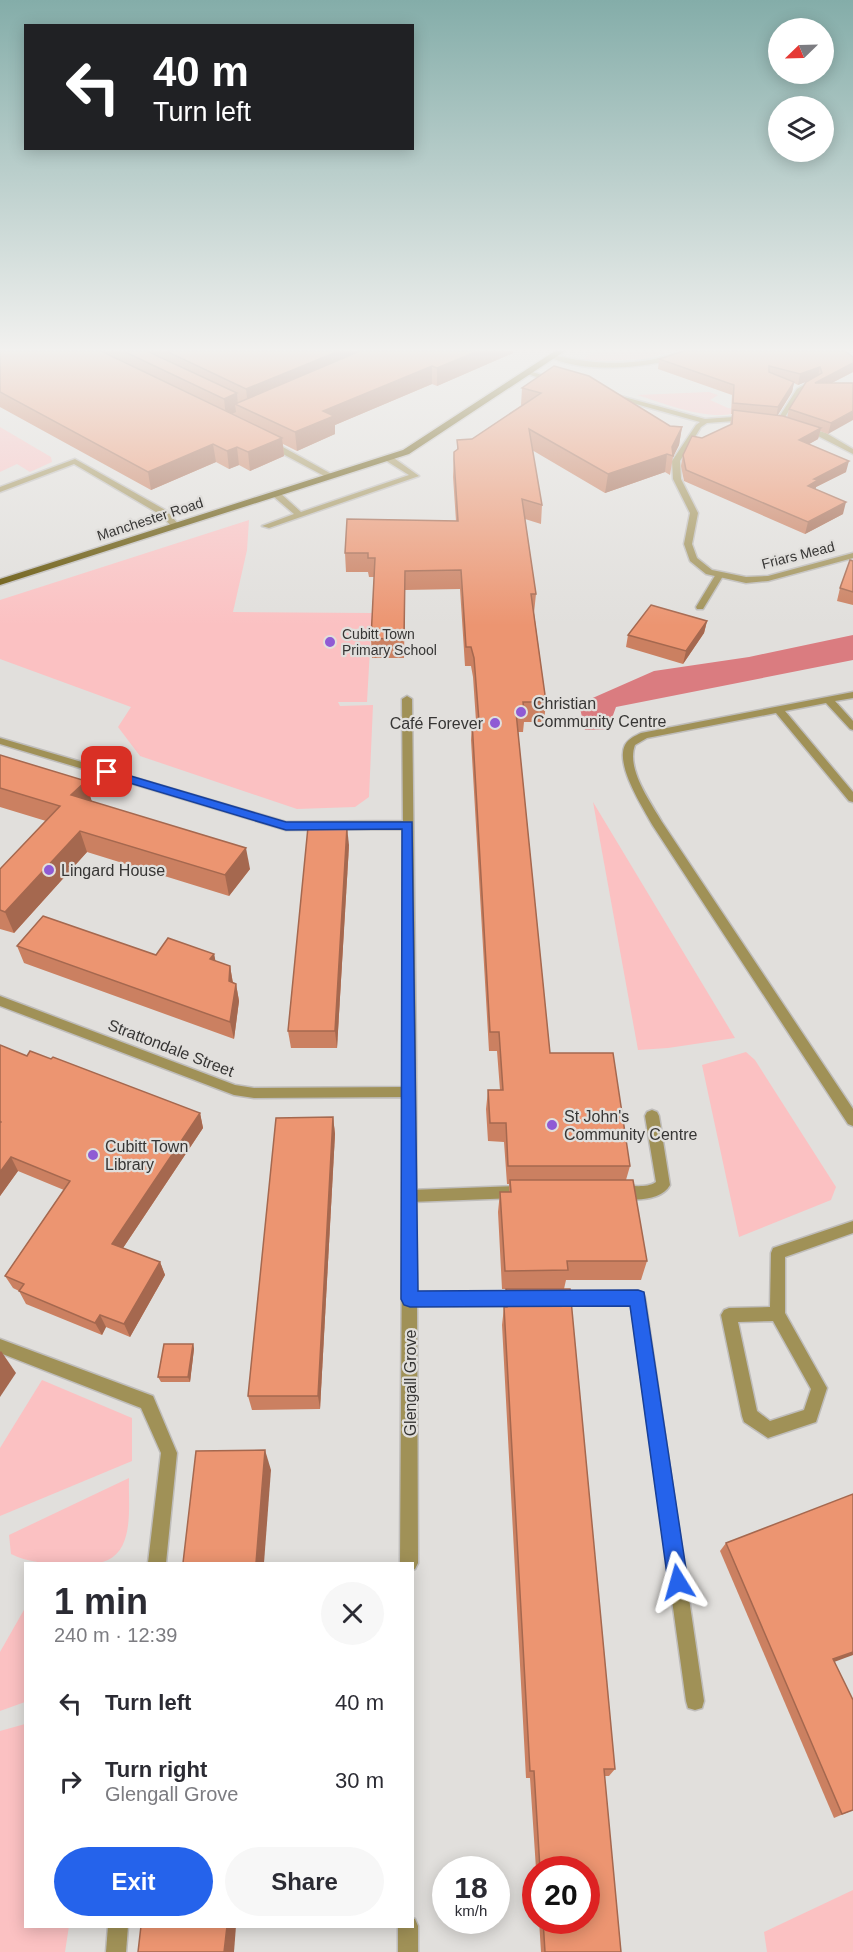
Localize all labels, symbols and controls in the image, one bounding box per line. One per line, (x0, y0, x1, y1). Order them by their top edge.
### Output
north arrow (768, 18, 834, 84)
map controls (768, 18, 834, 162)
icon: left (54, 48, 132, 126)
text: 40 m (153, 48, 249, 95)
button: layers (768, 96, 834, 162)
text: Turn left (153, 97, 251, 127)
street label: Manchester Road (95, 494, 205, 544)
street label: Friars Mead (760, 538, 836, 572)
place label: Cubitt Town Primary School (342, 626, 437, 658)
marker: Cubitt Town Primary School (323, 635, 337, 649)
place label: Christian Community Centre (533, 695, 666, 730)
marker: Christian Community Centre (514, 705, 528, 719)
place label: Café Forever (390, 715, 484, 732)
marker: Café Forever (488, 716, 502, 730)
pin (81, 746, 132, 797)
icon: arrive (90, 755, 123, 788)
place label: Lingard House (61, 862, 165, 879)
marker: Lingard House (42, 863, 56, 877)
street label: Strattondale Street (106, 1016, 237, 1080)
place label: St John's Community Centre (564, 1108, 697, 1143)
marker: St John's Community Centre (545, 1118, 559, 1132)
place label: Cubitt Town Library (105, 1138, 188, 1173)
marker: Cubitt Town Library (86, 1148, 100, 1162)
street label: Glengall Grove (402, 1330, 419, 1436)
position arrow (646, 1550, 710, 1614)
text: 1 min (54, 1581, 148, 1622)
button: close (321, 1582, 384, 1645)
text: 240 m · 12:39 (54, 1624, 177, 1646)
icon: left (54, 1687, 87, 1720)
text: Turn left (105, 1690, 191, 1715)
text: 40 m (335, 1690, 384, 1715)
text: Turn right (105, 1757, 207, 1782)
icon: right (54, 1765, 87, 1798)
text: 30 m (335, 1768, 384, 1793)
text: Glengall Grove (105, 1783, 238, 1805)
button: Exit (54, 1847, 213, 1916)
button: Share (225, 1847, 384, 1916)
speed limit sign: 20 (522, 1856, 600, 1934)
text: 18 (454, 1871, 488, 1904)
text: km/h (455, 1902, 487, 1919)

